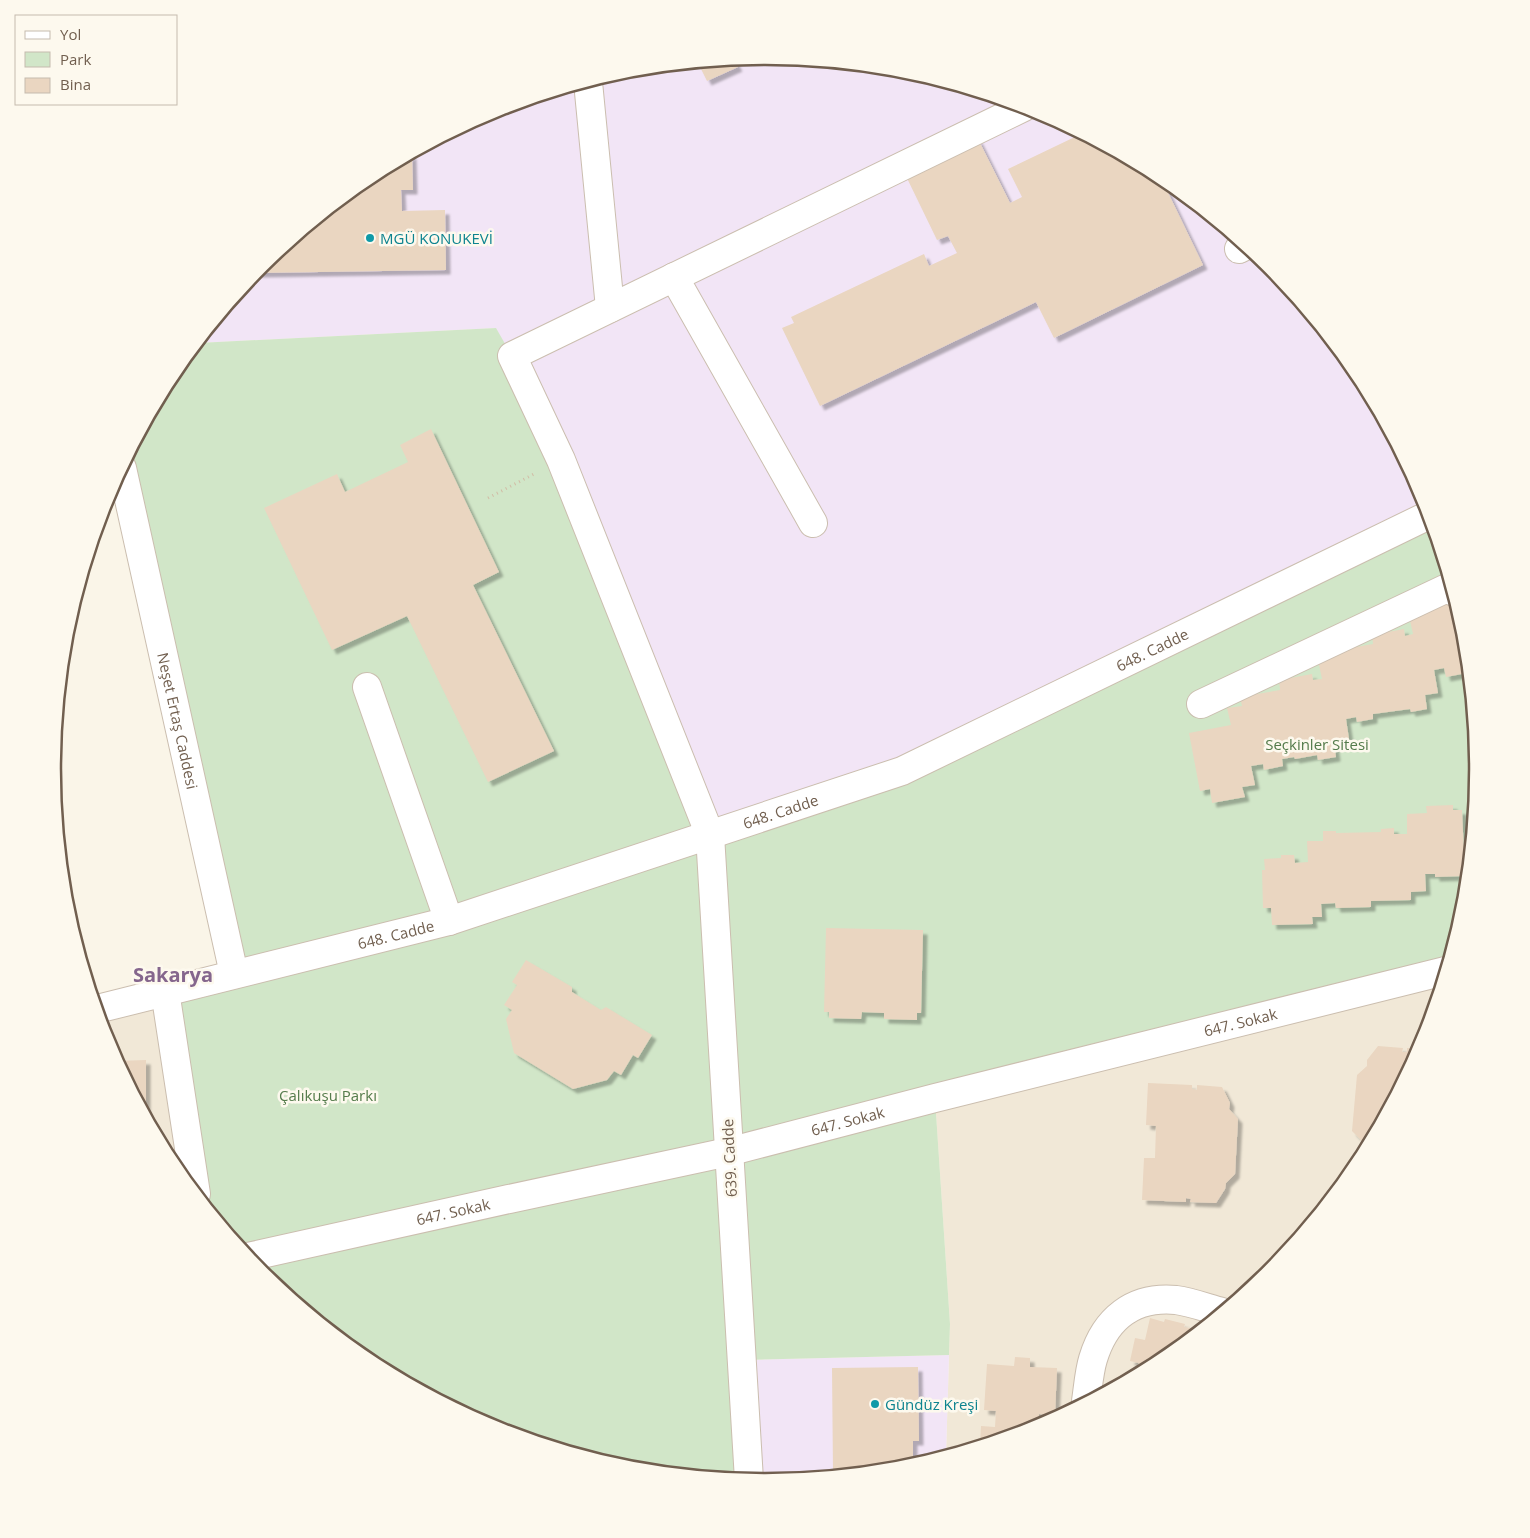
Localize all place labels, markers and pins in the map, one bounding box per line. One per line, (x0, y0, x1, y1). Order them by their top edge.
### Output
place label: MGÜ KONUKEVİ (380, 228, 493, 248)
marker: MGÜ KONUKEVİ (364, 232, 376, 244)
place label: Gündüz Kreşi (885, 1394, 978, 1414)
marker: Gündüz Kreşi (869, 1398, 881, 1410)

